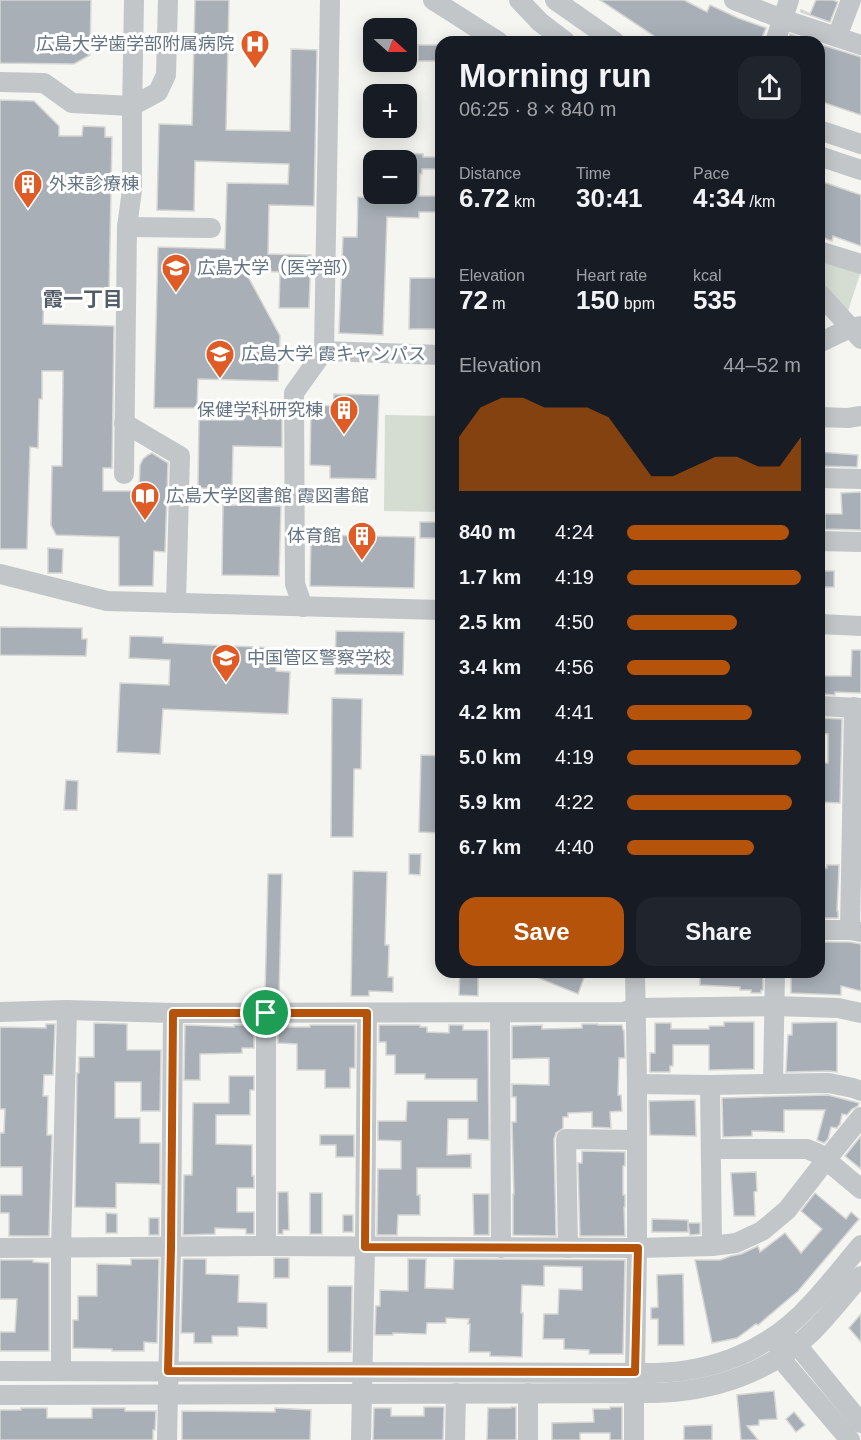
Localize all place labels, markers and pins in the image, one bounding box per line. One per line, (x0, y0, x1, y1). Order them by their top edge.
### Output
hospital icon: 広島大学歯学部附属病院 (239, 28, 271, 70)
place label: 広島大学歯学部附属病院 (36, 34, 234, 54)
building icon: 外来診療棟 (12, 168, 44, 210)
place label: 外来診療棟 (49, 174, 139, 194)
school or university icon: 広島大学（医学部） (160, 252, 192, 294)
place label: 広島大学（医学部） (197, 258, 359, 278)
school or university icon: 広島大学 霞キャンパス (204, 338, 236, 380)
place label: 広島大学 霞キャンパス (241, 344, 426, 364)
building icon: 保健学科研究棟 (328, 394, 360, 436)
place label: 保健学科研究棟 (197, 400, 323, 420)
library icon: 広島大学図書館 霞図書館 (129, 480, 161, 522)
place label: 広島大学図書館 霞図書館 (166, 486, 369, 506)
building icon: 体育館 (346, 520, 378, 562)
place label: 体育館 (287, 526, 341, 546)
school or university icon: 中国管区警察学校 (210, 642, 242, 684)
place label: 中国管区警察学校 (247, 648, 391, 668)
pin (240, 987, 291, 1038)

